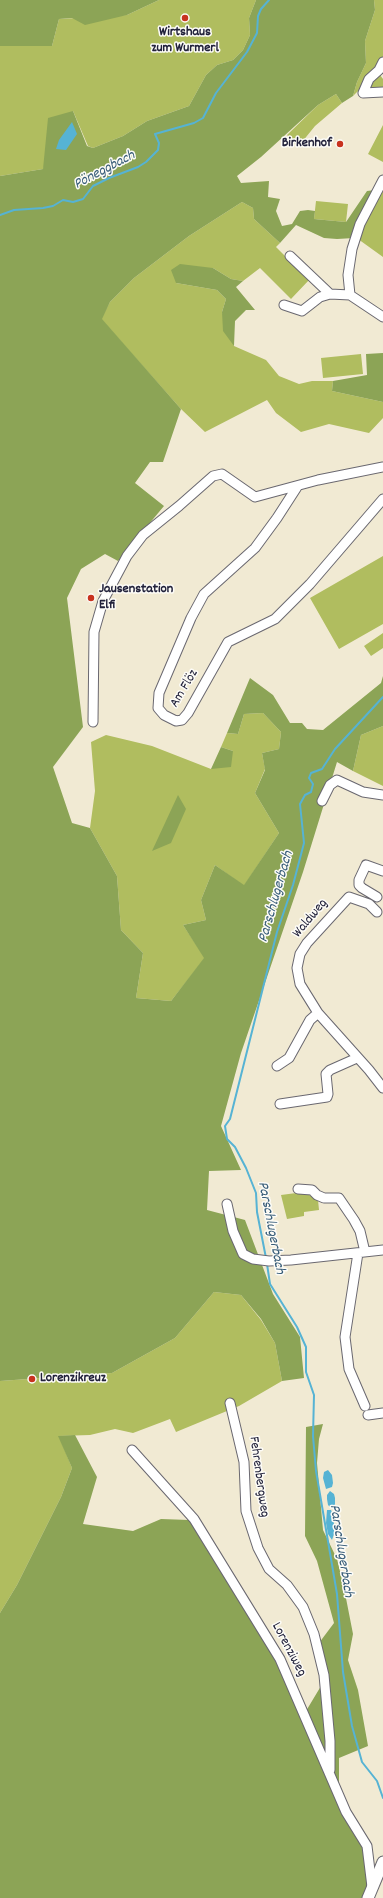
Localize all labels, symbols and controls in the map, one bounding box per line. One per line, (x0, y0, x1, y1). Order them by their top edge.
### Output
marker: Wirtshaus zum Wurmerl (180, 13, 190, 23)
place label: Wirtshaus zum Wurmerl (151, 25, 219, 58)
place label: Birkenhof (282, 136, 332, 152)
marker: Birkenhof (335, 139, 345, 149)
water label: Pöneggbach (71, 147, 139, 195)
place label: Jausenstation Elfi (99, 582, 173, 614)
marker: Jausenstation Elfi (86, 593, 96, 603)
street label: Am Flöz (167, 667, 203, 711)
water label: Parschlugerbach (255, 849, 299, 945)
street label: Waldweg (290, 896, 332, 942)
water label: Parschlugerbach (252, 1180, 288, 1276)
place label: Lorenzikreuz (40, 1371, 106, 1387)
marker: Lorenzikreuz (27, 1374, 37, 1384)
street label: Fehrenbergweg (244, 1435, 272, 1519)
water label: Parschlugerbach (324, 1503, 356, 1599)
street label: Lorenziweg (267, 1620, 309, 1680)

